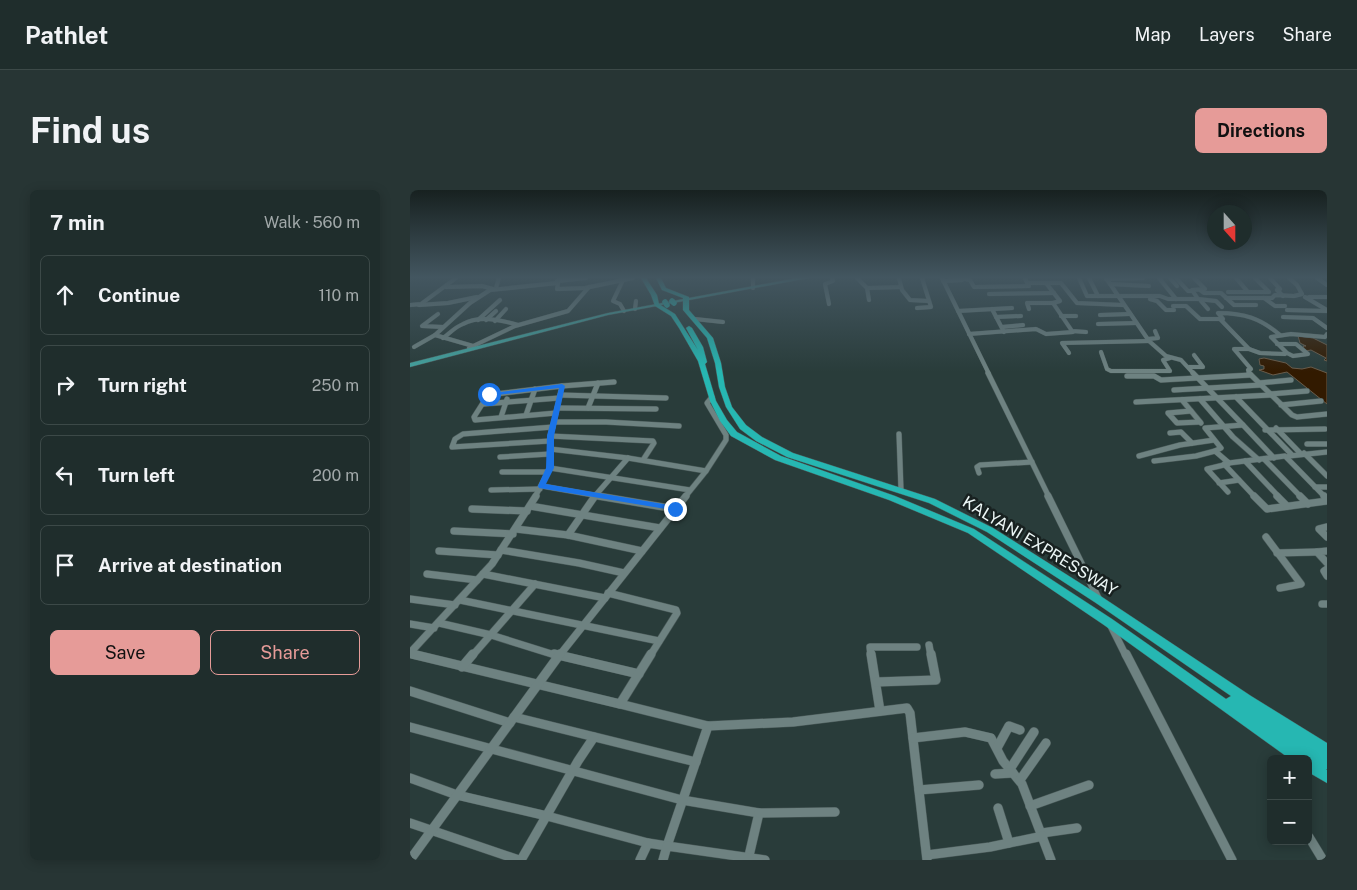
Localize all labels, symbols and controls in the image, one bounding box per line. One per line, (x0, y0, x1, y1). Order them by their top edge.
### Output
text: Pathlet (25, 21, 108, 49)
text: Map (1135, 24, 1171, 45)
text: Layers (1199, 24, 1255, 45)
text: Share (1283, 24, 1332, 45)
button: Directions (1195, 108, 1327, 153)
text: Find us (30, 110, 150, 151)
north arrow (1207, 205, 1252, 250)
text: 7 min (50, 210, 105, 235)
text: Walk · 560 m (264, 213, 360, 232)
icon: ahead (51, 281, 79, 309)
text: Continue (98, 284, 180, 306)
text: 110 m (318, 286, 359, 305)
icon: right (51, 371, 79, 399)
text: Turn right (98, 374, 187, 396)
text: 250 m (312, 376, 359, 395)
route start (478, 383, 501, 406)
icon: left (51, 461, 79, 489)
text: Turn left (98, 464, 175, 486)
text: 200 m (312, 466, 359, 485)
street label: KALYANI EXPRESSWAY (959, 492, 1121, 600)
route end (664, 498, 687, 521)
icon: arrive (51, 551, 79, 579)
text: Arrive at destination (98, 554, 282, 576)
button: Save (50, 630, 200, 675)
button: Share (210, 630, 360, 675)
map controls (1267, 755, 1312, 845)
button: + (1267, 755, 1312, 800)
button: − (1267, 800, 1312, 845)

